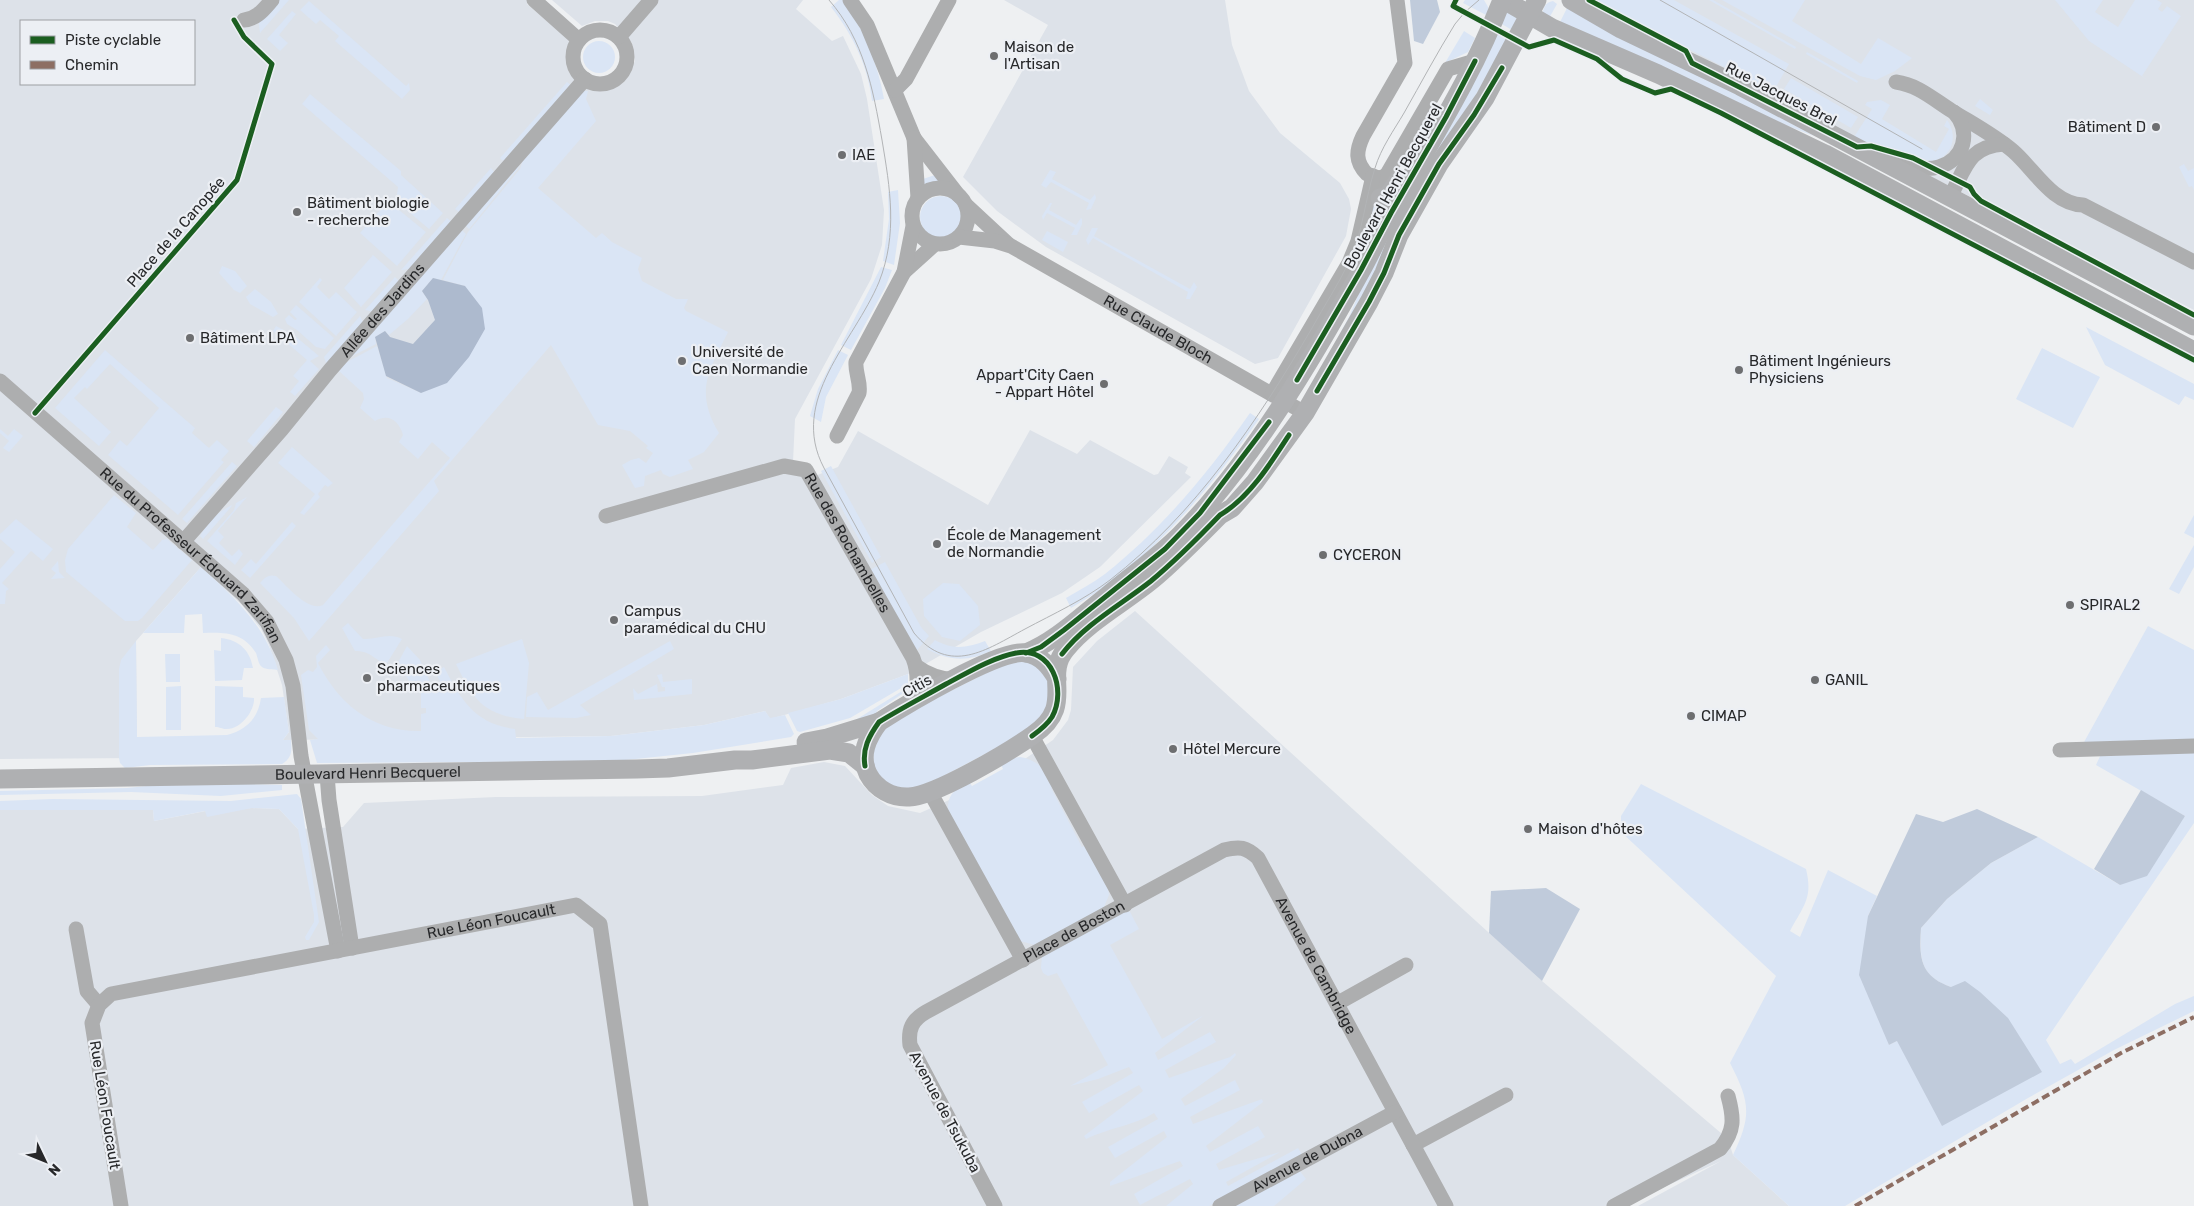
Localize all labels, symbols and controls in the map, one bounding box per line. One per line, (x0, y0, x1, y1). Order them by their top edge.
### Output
legend (20, 20, 195, 85)
text: Piste cyclable (65, 31, 161, 49)
place label: Maison de l'Artisan (1004, 38, 1074, 73)
marker: Maison de l'Artisan (988, 50, 1000, 62)
text: Chemin (65, 56, 119, 74)
street label: Rue Jacques Brel (1722, 58, 1840, 130)
street label: Boulevard Henri Becquerel (1340, 100, 1446, 272)
place label: Bâtiment D (2068, 118, 2146, 136)
marker: Bâtiment D (2150, 121, 2162, 133)
place label: IAE (852, 146, 875, 164)
marker: IAE (836, 149, 848, 161)
street label: Place de la Canopée (123, 173, 229, 291)
place label: Bâtiment biologie - recherche (307, 194, 429, 229)
marker: Bâtiment biologie - recherche (291, 206, 303, 218)
street label: Allée des Jardins (336, 259, 429, 361)
street label: Rue Claude Bloch (1100, 291, 1216, 368)
place label: Bâtiment LPA (200, 329, 296, 347)
marker: Bâtiment LPA (184, 332, 196, 344)
place label: Université de Caen Normandie (692, 343, 808, 378)
place label: Bâtiment Ingénieurs Physiciens (1749, 352, 1891, 387)
marker: Université de Caen Normandie (676, 355, 688, 367)
marker: Bâtiment Ingénieurs Physiciens (1733, 364, 1745, 376)
place label: Appart'City Caen - Appart Hôtel (976, 366, 1094, 401)
marker: Appart'City Caen - Appart Hôtel (1098, 378, 1110, 390)
street label: Rue du Professeur Édouard Zarifian (96, 464, 285, 646)
street label: Rue des Rochambelles (801, 470, 894, 616)
place label: École de Management de Normandie (947, 526, 1101, 561)
marker: École de Management de Normandie (931, 538, 943, 550)
place label: CYCERON (1333, 546, 1401, 564)
marker: CYCERON (1317, 549, 1329, 561)
place label: SPIRAL2 (2080, 596, 2140, 614)
marker: SPIRAL2 (2064, 599, 2076, 611)
place label: Campus paramédical du CHU (624, 602, 766, 637)
marker: Campus paramédical du CHU (608, 614, 620, 626)
place label: Sciences pharmaceutiques (377, 660, 500, 695)
street label: Citis (899, 671, 935, 701)
place label: GANIL (1825, 671, 1869, 689)
marker: Sciences pharmaceutiques (361, 672, 373, 684)
marker: GANIL (1809, 674, 1821, 686)
place label: CIMAP (1701, 707, 1747, 725)
marker: CIMAP (1685, 710, 1697, 722)
place label: Hôtel Mercure (1183, 740, 1281, 758)
marker: Hôtel Mercure (1167, 743, 1179, 755)
street label: Boulevard Henri Becquerel (275, 763, 461, 784)
place label: Maison d'hôtes (1538, 820, 1643, 838)
marker: Maison d'hôtes (1522, 823, 1534, 835)
street label: Avenue de Cambridge (1272, 894, 1360, 1037)
street label: Place de Boston (1020, 897, 1128, 966)
street label: Rue Léon Foucault (425, 900, 557, 942)
street label: Rue Léon Foucault (86, 1039, 124, 1171)
street label: Avenue de Tsukuba (905, 1048, 985, 1176)
street label: Avenue de Dubna (1249, 1122, 1366, 1196)
north arrow (20, 1136, 70, 1186)
text: N (44, 1160, 64, 1179)

